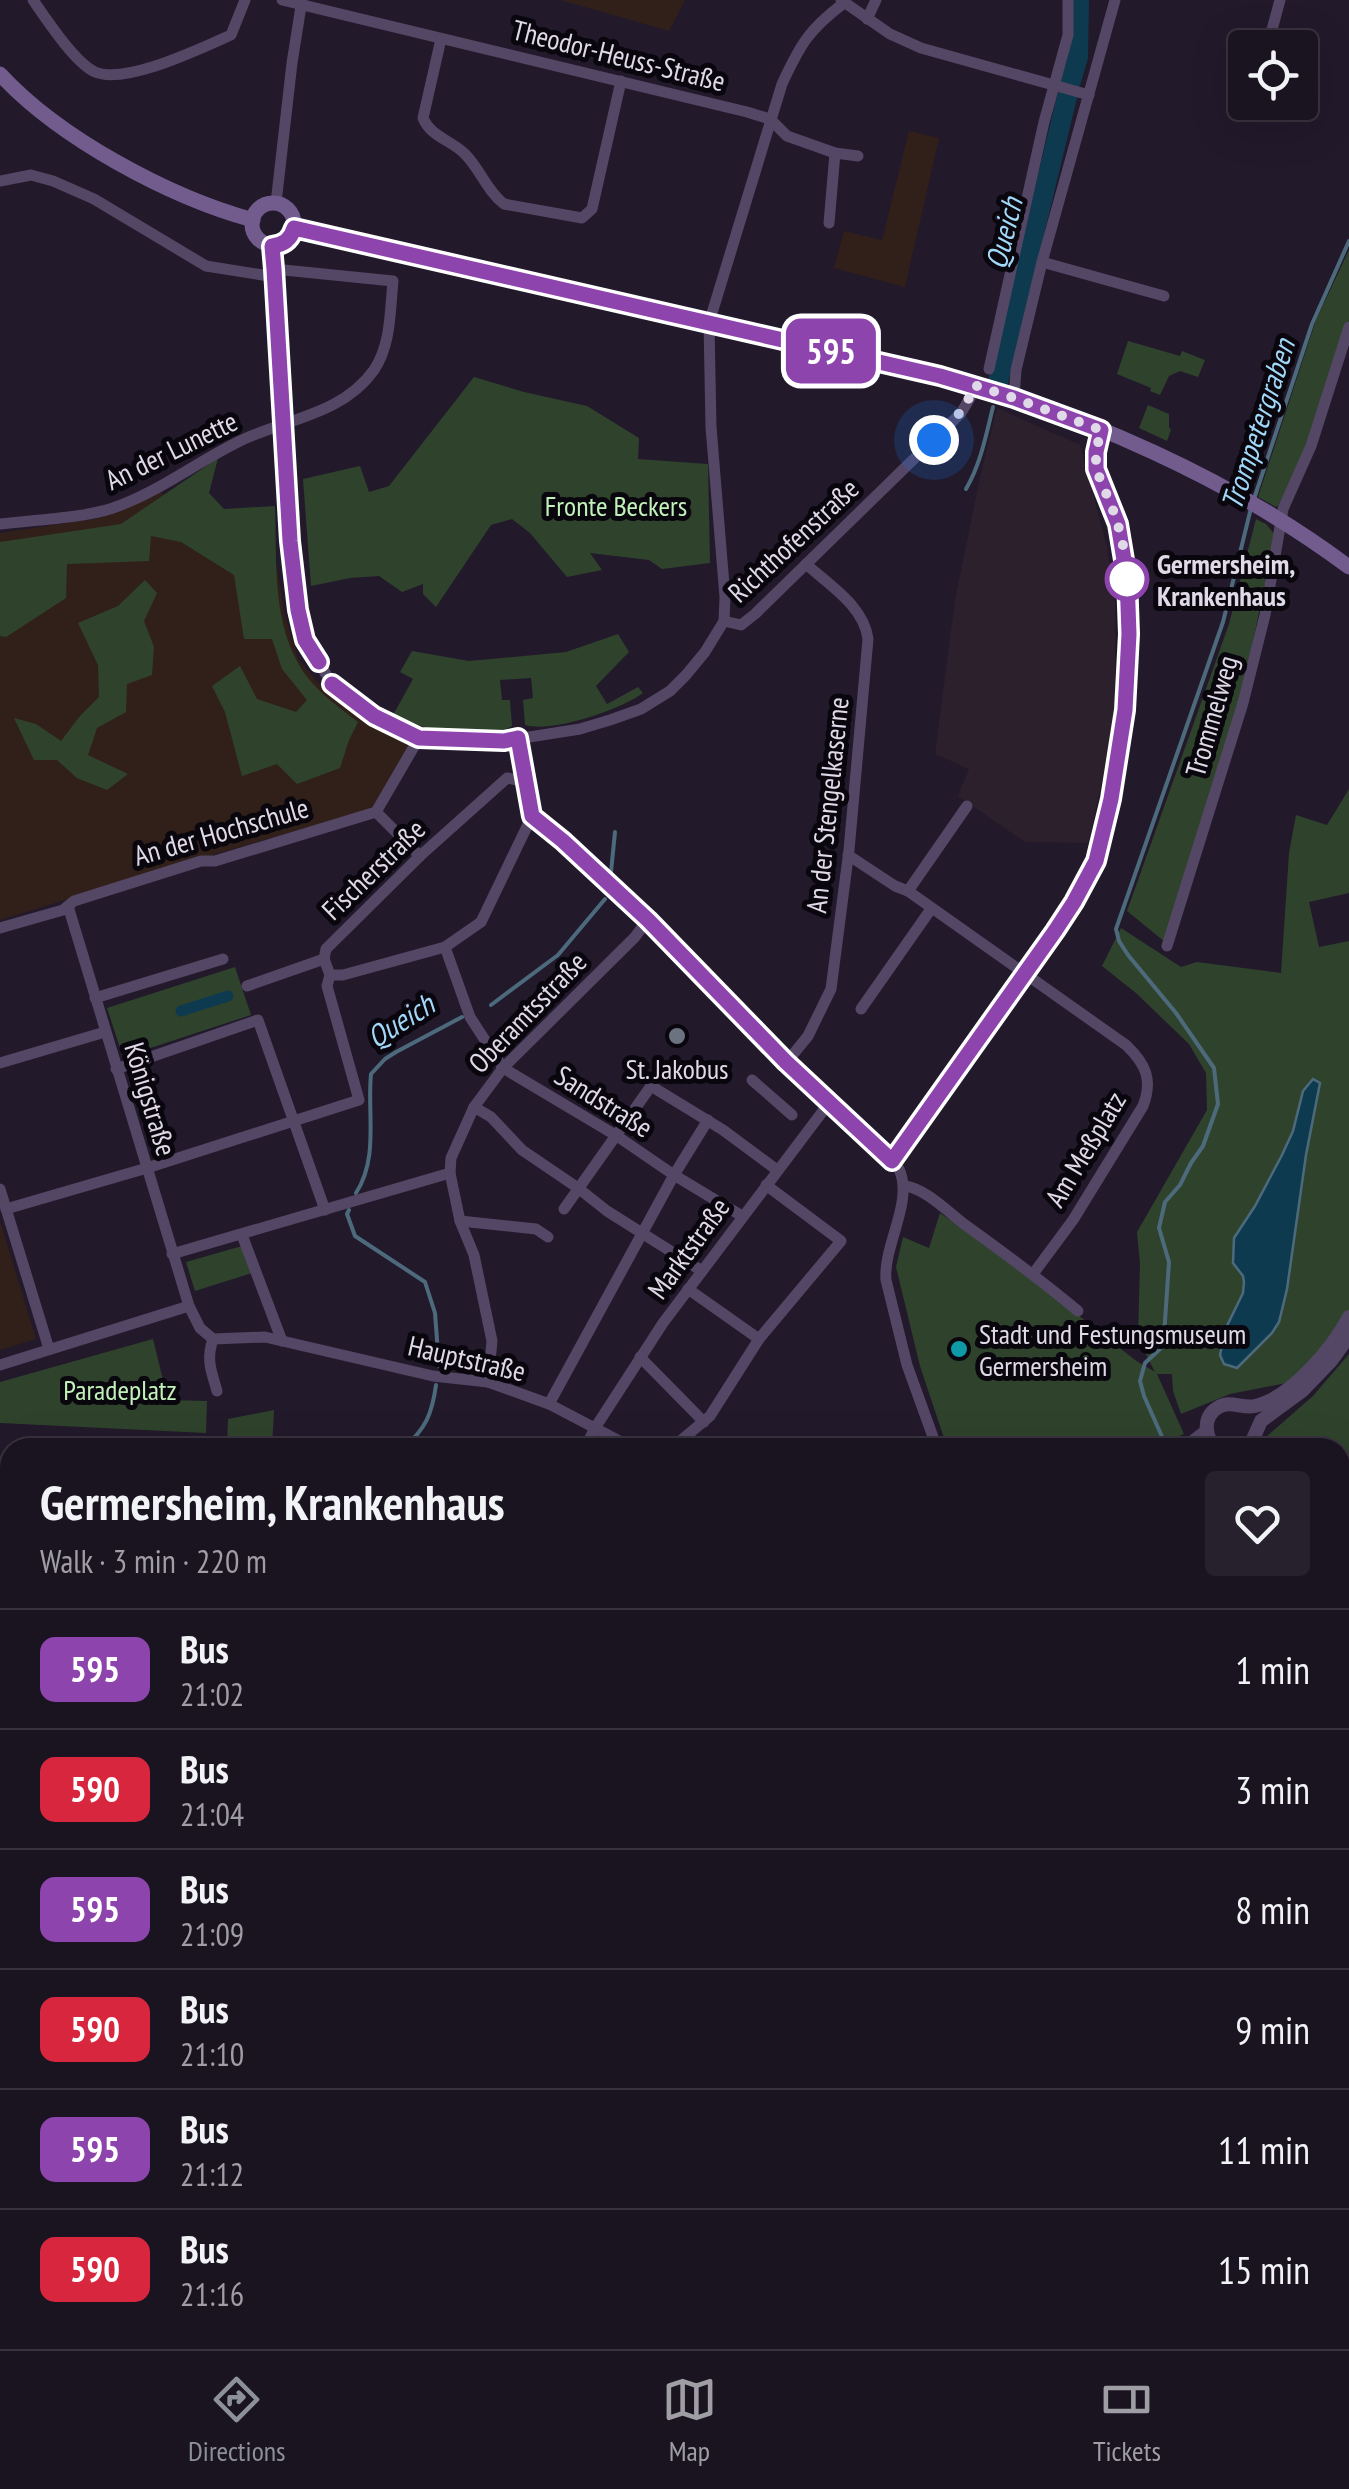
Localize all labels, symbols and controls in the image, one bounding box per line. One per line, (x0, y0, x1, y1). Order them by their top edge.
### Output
street label: Theodor-Heuss-Straße (509, 11, 729, 99)
map controls (1228, 30, 1318, 120)
button: locate (1228, 30, 1318, 120)
water label: Queich (975, 191, 1031, 273)
line badge: 595 (774, 318, 888, 384)
text: 595 (806, 328, 856, 374)
water label: Trompetergraben (1211, 332, 1304, 514)
street label: An der Lunette (99, 402, 243, 498)
your location (909, 415, 959, 465)
street label: Richthofenstraße (720, 470, 866, 610)
park label: Fronte Beckers (545, 487, 687, 524)
place label: Germersheim, Krankenhaus (1157, 545, 1295, 614)
marker: Germersheim, Krankenhaus (1106, 558, 1148, 600)
street label: Trommelweg (1176, 651, 1246, 781)
street label: An der Stengelkaserne (797, 695, 857, 915)
street label: An der Hochschule (129, 788, 313, 874)
street label: Fischerstraße (313, 811, 433, 927)
street label: Oberamtsstraße (460, 944, 594, 1080)
water label: Queich (359, 983, 442, 1056)
marker: St. Jakobus (666, 1025, 688, 1047)
street label: Königstraße (116, 1038, 186, 1160)
place label: St. Jakobus (625, 1050, 729, 1087)
street label: Sandstraße (548, 1056, 660, 1146)
street label: Am Meßplatz (1036, 1085, 1134, 1213)
street label: Marktstraße (639, 1190, 737, 1306)
place label: Stadt und Festungsmuseum Germersheim (979, 1315, 1246, 1384)
street label: Hauptstraße (405, 1327, 529, 1389)
marker: Stadt und Festungsmuseum Germersheim (948, 1338, 970, 1360)
park label: Paradeplatz (63, 1371, 177, 1408)
text: Germersheim, Krankenhaus (40, 1471, 505, 1533)
button: heart (1205, 1471, 1310, 1576)
text: Walk · 3 min · 220 m (40, 1540, 267, 1582)
text: Bus (180, 1624, 229, 1673)
text: 1 min (1235, 1645, 1310, 1694)
text: 595 (70, 1646, 120, 1692)
text: 21:02 (180, 1673, 244, 1715)
text: Bus (180, 1744, 229, 1793)
text: 3 min (1235, 1765, 1310, 1814)
text: 590 (70, 1766, 120, 1812)
text: 21:04 (180, 1793, 244, 1835)
text: Bus (180, 1864, 229, 1913)
text: 8 min (1235, 1885, 1310, 1934)
text: 595 (70, 1886, 120, 1932)
text: 21:09 (180, 1913, 244, 1955)
text: Bus (180, 1984, 229, 2033)
text: 9 min (1235, 2005, 1310, 2054)
text: 590 (70, 2006, 120, 2052)
text: 21:10 (180, 2033, 244, 2075)
text: Bus (180, 2104, 229, 2153)
text: 11 min (1218, 2125, 1310, 2174)
text: 595 (70, 2126, 120, 2172)
text: 21:12 (180, 2153, 244, 2195)
text: Bus (180, 2224, 229, 2273)
text: 15 min (1218, 2245, 1310, 2294)
text: 590 (70, 2246, 120, 2292)
text: 21:16 (180, 2273, 244, 2315)
tab: Directions (188, 2372, 286, 2469)
tab: Map (662, 2372, 717, 2469)
tab: Tickets (1093, 2372, 1161, 2469)

